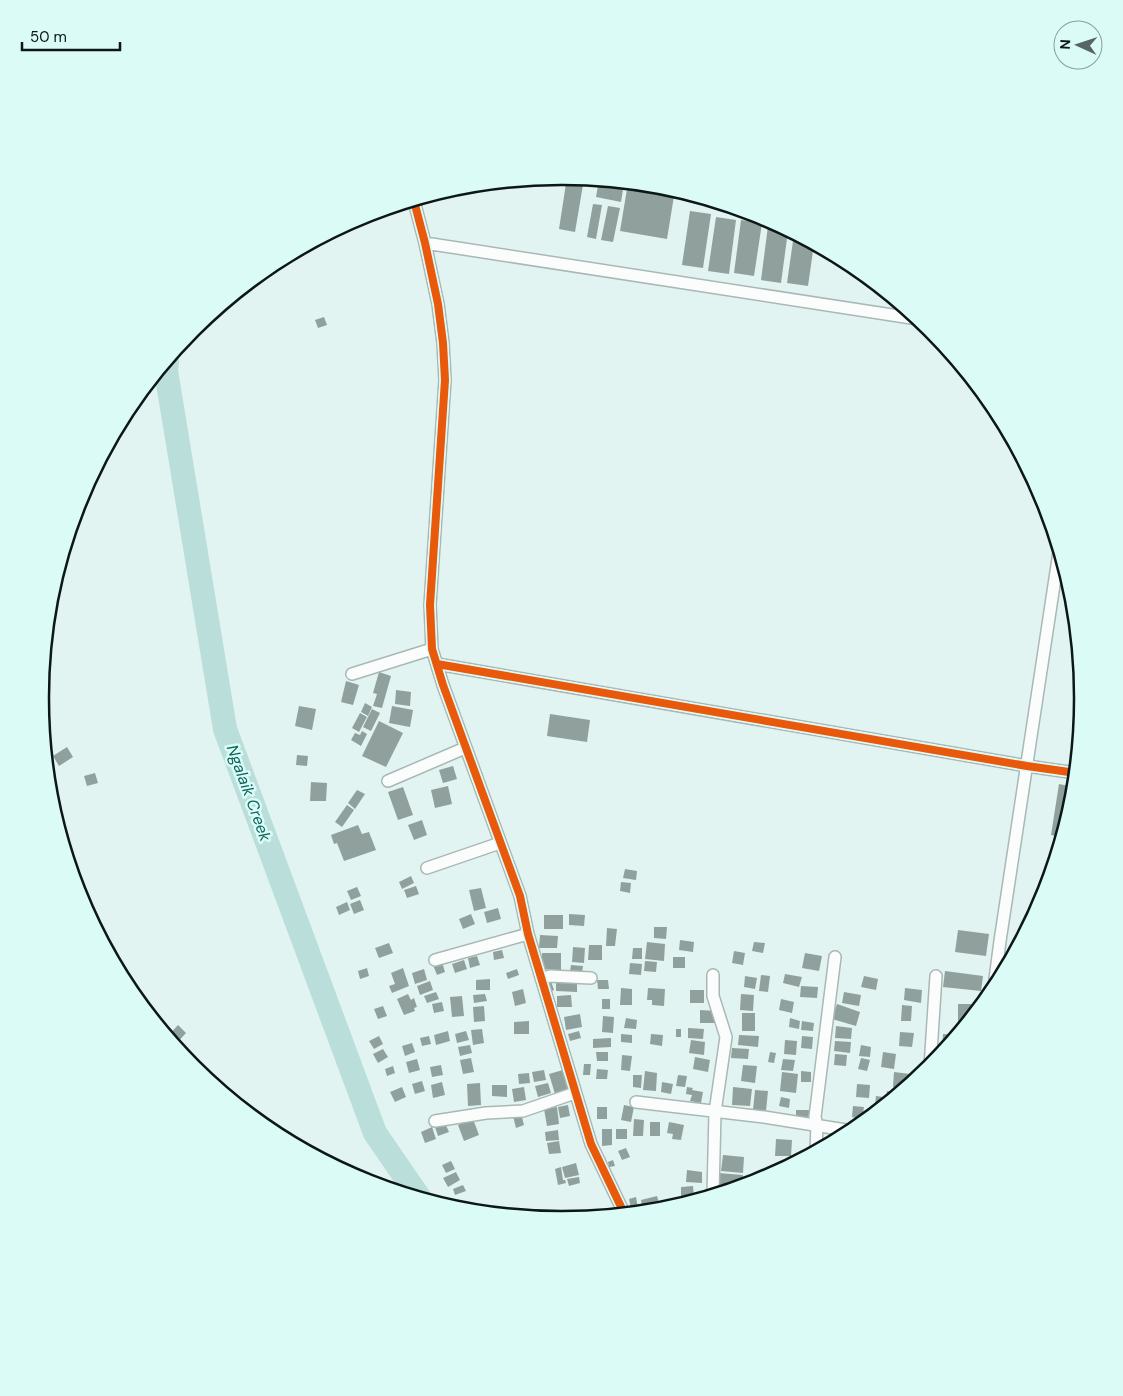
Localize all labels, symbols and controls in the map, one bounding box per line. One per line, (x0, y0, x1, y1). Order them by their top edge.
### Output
scale bar (22, 20, 120, 52)
north arrow (1053, 20, 1103, 70)
text: 50 m (30, 27, 67, 47)
text: N (1056, 39, 1074, 50)
water label: Ngalaik Creek (222, 742, 276, 845)

